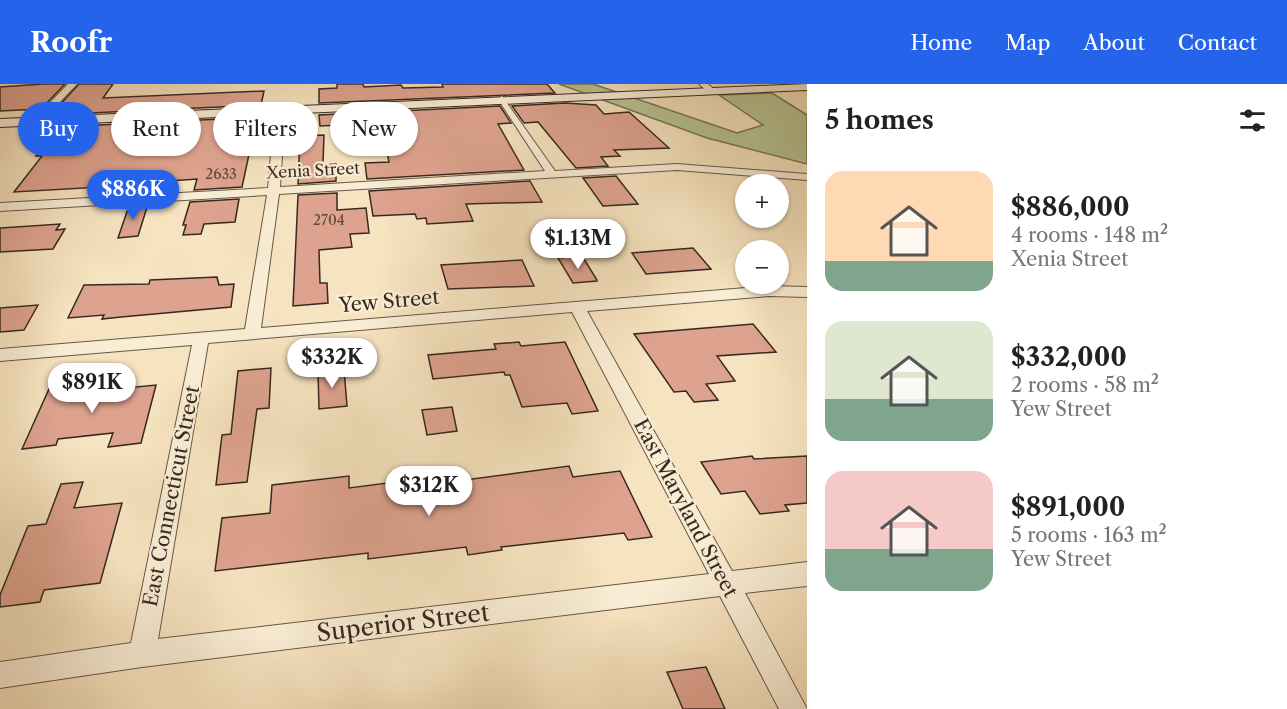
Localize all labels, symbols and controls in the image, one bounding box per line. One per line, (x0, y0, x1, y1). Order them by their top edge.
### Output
text: Roofr (30, 25, 112, 59)
text: Home (911, 30, 972, 55)
text: Map (1005, 30, 1050, 55)
text: About (1083, 30, 1145, 55)
text: Contact (1178, 30, 1257, 55)
chip: Buy (18, 102, 99, 156)
chip: Rent (111, 102, 201, 156)
chip: Filters (213, 102, 318, 156)
chip: New (330, 102, 418, 156)
text: 5 homes (825, 104, 934, 136)
icon: filters (1236, 104, 1269, 137)
street label: Xenia Street (265, 158, 361, 182)
house number: 2633 (205, 165, 237, 183)
pin: $886K (91, 170, 175, 221)
map controls (735, 174, 789, 294)
button: + (735, 174, 789, 228)
text: $886K (101, 177, 165, 201)
text: $886,000 (1011, 191, 1130, 223)
icon: home (873, 195, 945, 267)
house number: 2704 (313, 211, 345, 229)
pin: $1.13M (529, 219, 627, 270)
text: 4 rooms · 148 m² (1011, 223, 1168, 247)
text: $1.13M (544, 226, 612, 250)
button: − (735, 240, 789, 294)
text: Xenia Street (1011, 247, 1128, 271)
street label: Yew Street (337, 285, 440, 317)
pin: $332K (290, 338, 374, 389)
text: $332,000 (1011, 341, 1127, 373)
text: $332K (301, 345, 363, 369)
icon: home (873, 345, 945, 417)
pin: $891K (50, 363, 134, 414)
text: $891K (62, 370, 122, 394)
text: 2 rooms · 58 m² (1011, 373, 1159, 397)
street label: East Connecticut Street (138, 383, 204, 609)
text: Yew Street (1011, 397, 1112, 421)
street label: East Maryland Street (629, 415, 743, 601)
pin: $312K (387, 466, 471, 517)
text: $312K (399, 473, 459, 497)
text: $891,000 (1011, 491, 1125, 523)
icon: home (873, 495, 945, 567)
text: 5 rooms · 163 m² (1011, 523, 1167, 547)
text: Yew Street (1011, 547, 1112, 571)
street label: Superior Street (315, 597, 491, 647)

